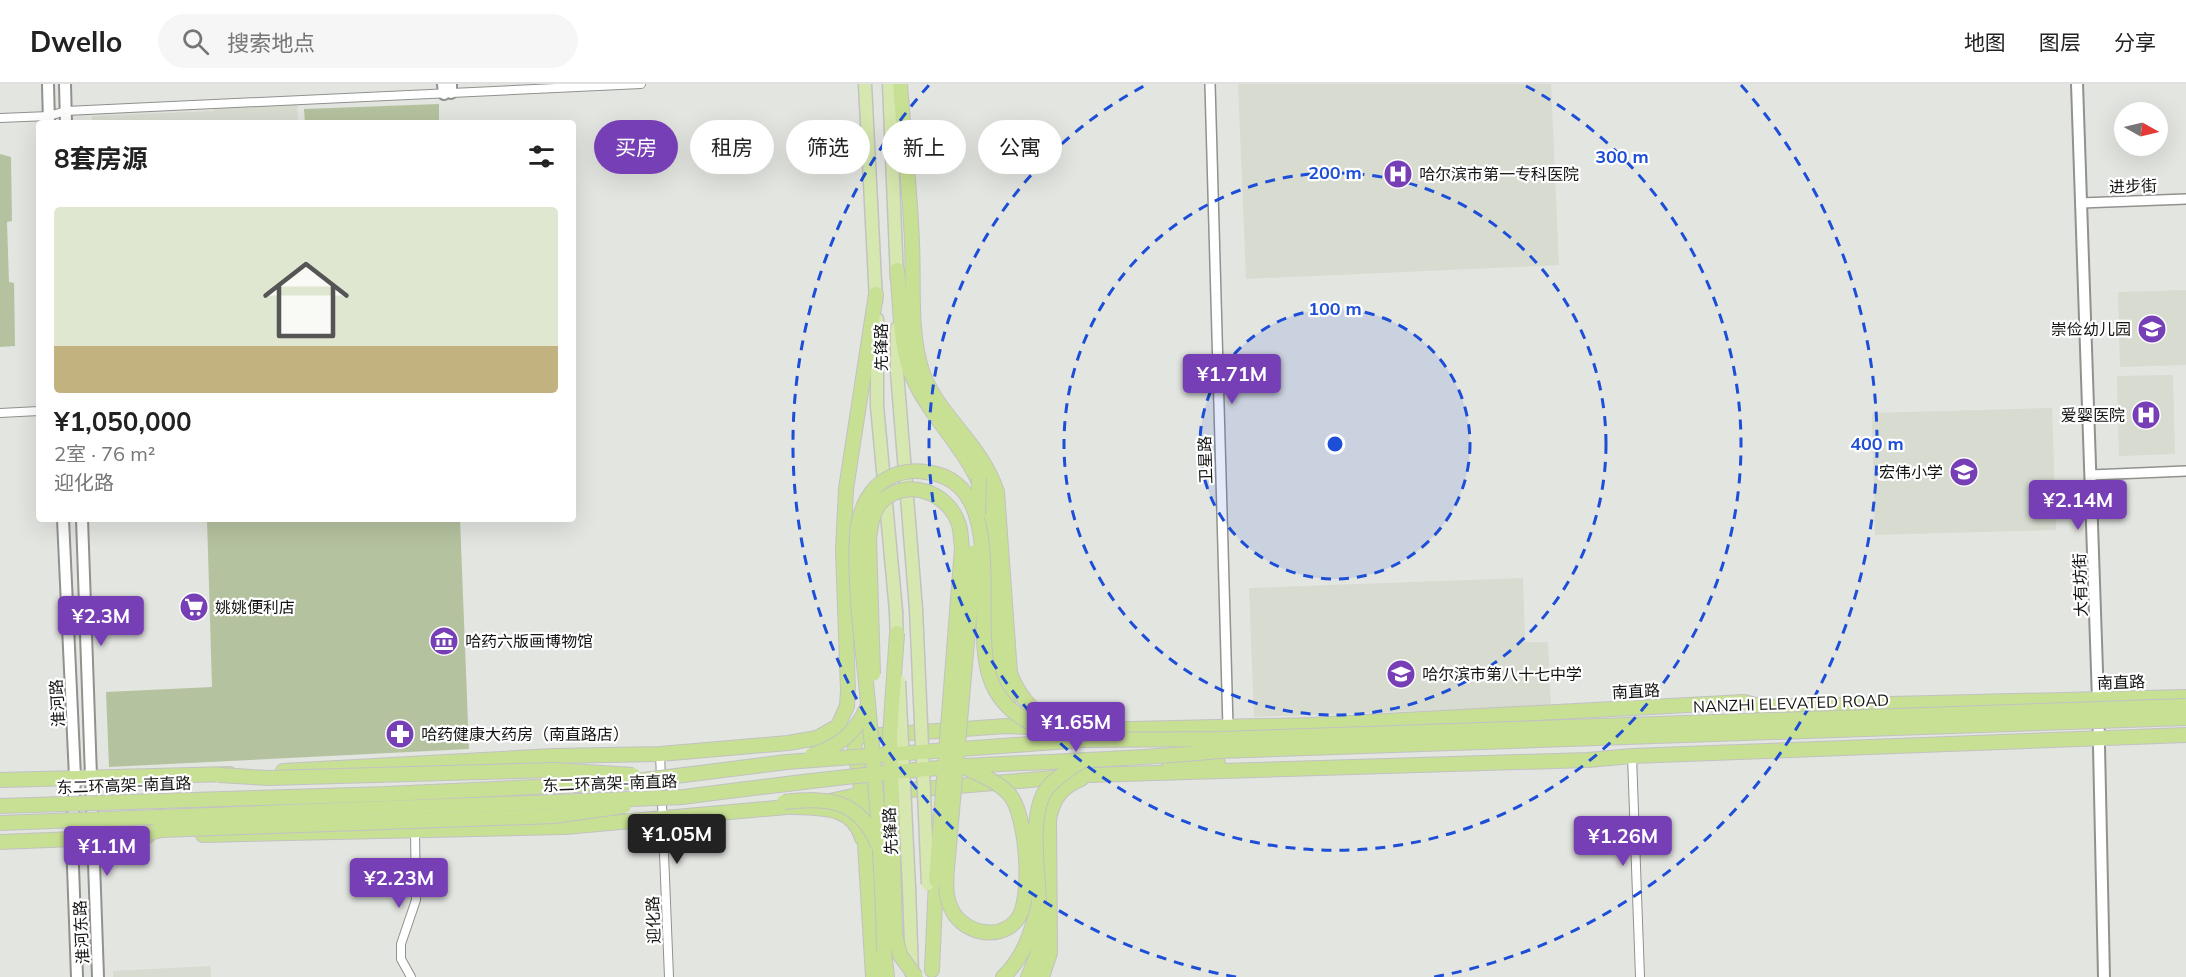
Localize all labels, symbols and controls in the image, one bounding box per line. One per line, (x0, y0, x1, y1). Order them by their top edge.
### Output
search box (158, 14, 578, 68)
text: Dwello (30, 24, 122, 59)
icon: search (179, 25, 212, 58)
text: 搜索地点 (227, 29, 315, 57)
text: 地图 (1964, 29, 2006, 55)
text: 图层 (2039, 29, 2081, 55)
text: 分享 (2114, 29, 2156, 55)
north arrow (2114, 102, 2168, 156)
map controls (2114, 102, 2168, 156)
chip: 买房 (594, 120, 678, 174)
chip: 租房 (690, 120, 774, 174)
chip: 筛选 (786, 120, 870, 174)
chip: 新上 (882, 120, 966, 174)
chip: 公寓 (978, 120, 1062, 174)
icon: filters (525, 140, 558, 173)
text: 8套房源 (54, 142, 148, 175)
text: 300 m (1595, 145, 1649, 168)
hospital icon: 哈尔滨市第一专科医院 (1382, 158, 1414, 190)
text: 200 m (1308, 161, 1362, 184)
place label: 哈尔滨市第一专科医院 (1419, 164, 1579, 184)
street label: 进步街 (2109, 175, 2157, 197)
icon: home (252, 246, 360, 354)
text: 100 m (1308, 297, 1362, 320)
school or university icon: 崇俭幼儿园 (2136, 313, 2168, 345)
place label: 崇俭幼儿园 (2051, 319, 2131, 339)
street label: 先锋路 (871, 323, 891, 371)
pin: ¥1.71M (1183, 354, 1281, 405)
text: ¥1.71M (1197, 361, 1267, 386)
hospital icon: 爱婴医院 (2130, 399, 2162, 431)
text: ¥1,050,000 (54, 405, 192, 438)
place label: 爱婴医院 (2061, 405, 2125, 425)
text: 400 m (1850, 432, 1904, 455)
centre of rings (1325, 434, 1345, 454)
street label: 卫星路 (1194, 436, 1216, 484)
text: 2室 · 76 m² (54, 441, 155, 466)
school or university icon: 宏伟小学 (1948, 456, 1980, 488)
place label: 宏伟小学 (1879, 462, 1943, 482)
text: 迎化路 (54, 470, 114, 495)
pin: ¥2.14M (2029, 480, 2127, 531)
text: ¥2.14M (2043, 487, 2113, 512)
street label: 大有坊街 (2069, 553, 2091, 617)
supermarket icon: 姚姚便利店 (178, 591, 210, 623)
pin: ¥2.3M (59, 596, 143, 647)
place label: 姚姚便利店 (215, 597, 295, 617)
text: ¥2.3M (72, 603, 130, 628)
museum icon: 哈药六版画博物馆 (428, 625, 460, 657)
place label: 哈药六版画博物馆 (465, 631, 593, 651)
school or university icon: 哈尔滨市第八十七中学 (1385, 658, 1417, 690)
place label: 哈尔滨市第八十七中学 (1422, 664, 1582, 684)
street label: 南直路 (2097, 671, 2145, 693)
street label: 淮河路 (46, 679, 68, 727)
street label: 南直路 (1612, 680, 1660, 702)
street label: NANZHI ELEVATED ROAD (1693, 690, 1889, 716)
pin: ¥1.65M (1027, 702, 1125, 753)
text: ¥1.65M (1041, 709, 1111, 734)
pharmacy icon: 哈药健康大药房（南直路店） (384, 718, 416, 750)
place label: 哈药健康大药房（南直路店） (421, 724, 629, 744)
street label: 东二环高架-南直路 (542, 771, 678, 795)
street label: 东二环高架-南直路 (56, 773, 192, 797)
street label: 先锋路 (879, 807, 901, 855)
pin: ¥1.05M (628, 814, 726, 865)
pin: ¥1.26M (1574, 816, 1672, 867)
text: ¥1.05M (642, 821, 712, 846)
text: ¥1.26M (1588, 823, 1658, 848)
pin: ¥1.1M (65, 826, 149, 877)
text: ¥1.1M (78, 833, 136, 858)
pin: ¥2.23M (350, 858, 448, 909)
text: ¥2.23M (364, 865, 434, 890)
street label: 迎化路 (642, 896, 664, 944)
street label: 淮河东路 (69, 900, 93, 964)

